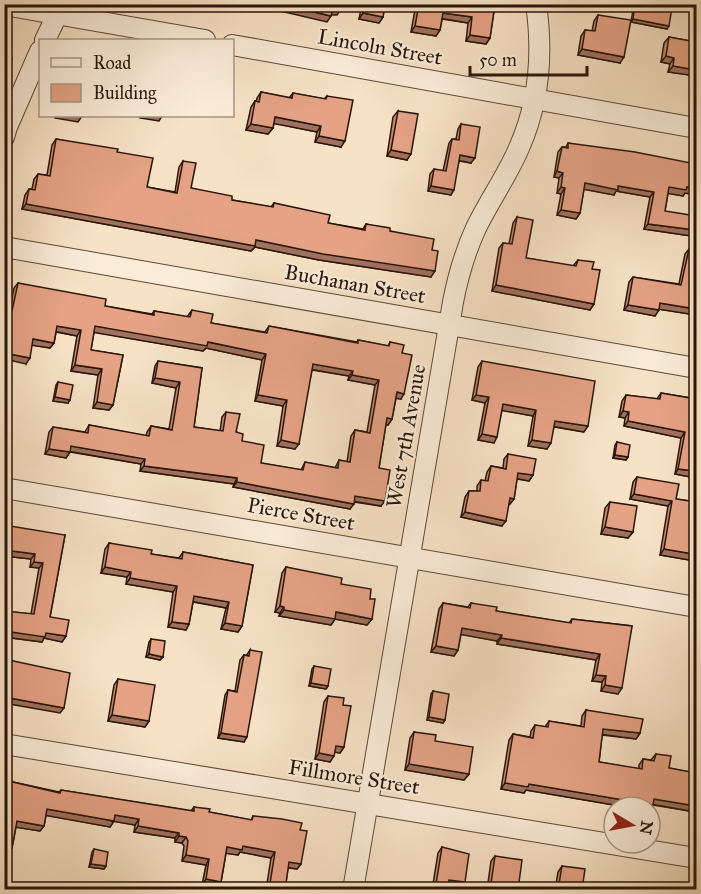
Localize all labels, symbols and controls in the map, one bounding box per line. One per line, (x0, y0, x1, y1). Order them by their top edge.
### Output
street label: Lincoln Street (316, 23, 445, 71)
legend (39, 39, 234, 117)
scale bar (470, 39, 587, 77)
text: 50 m (479, 49, 517, 71)
text: Road (93, 52, 131, 74)
text: Building (93, 82, 157, 105)
street label: Buchanan Street (282, 259, 428, 309)
street label: West 7th Avenue (381, 362, 431, 510)
street label: Pierce Street (245, 492, 357, 536)
street label: Fillmore Street (287, 754, 422, 800)
north arrow (602, 795, 662, 855)
text: N (636, 819, 657, 836)

